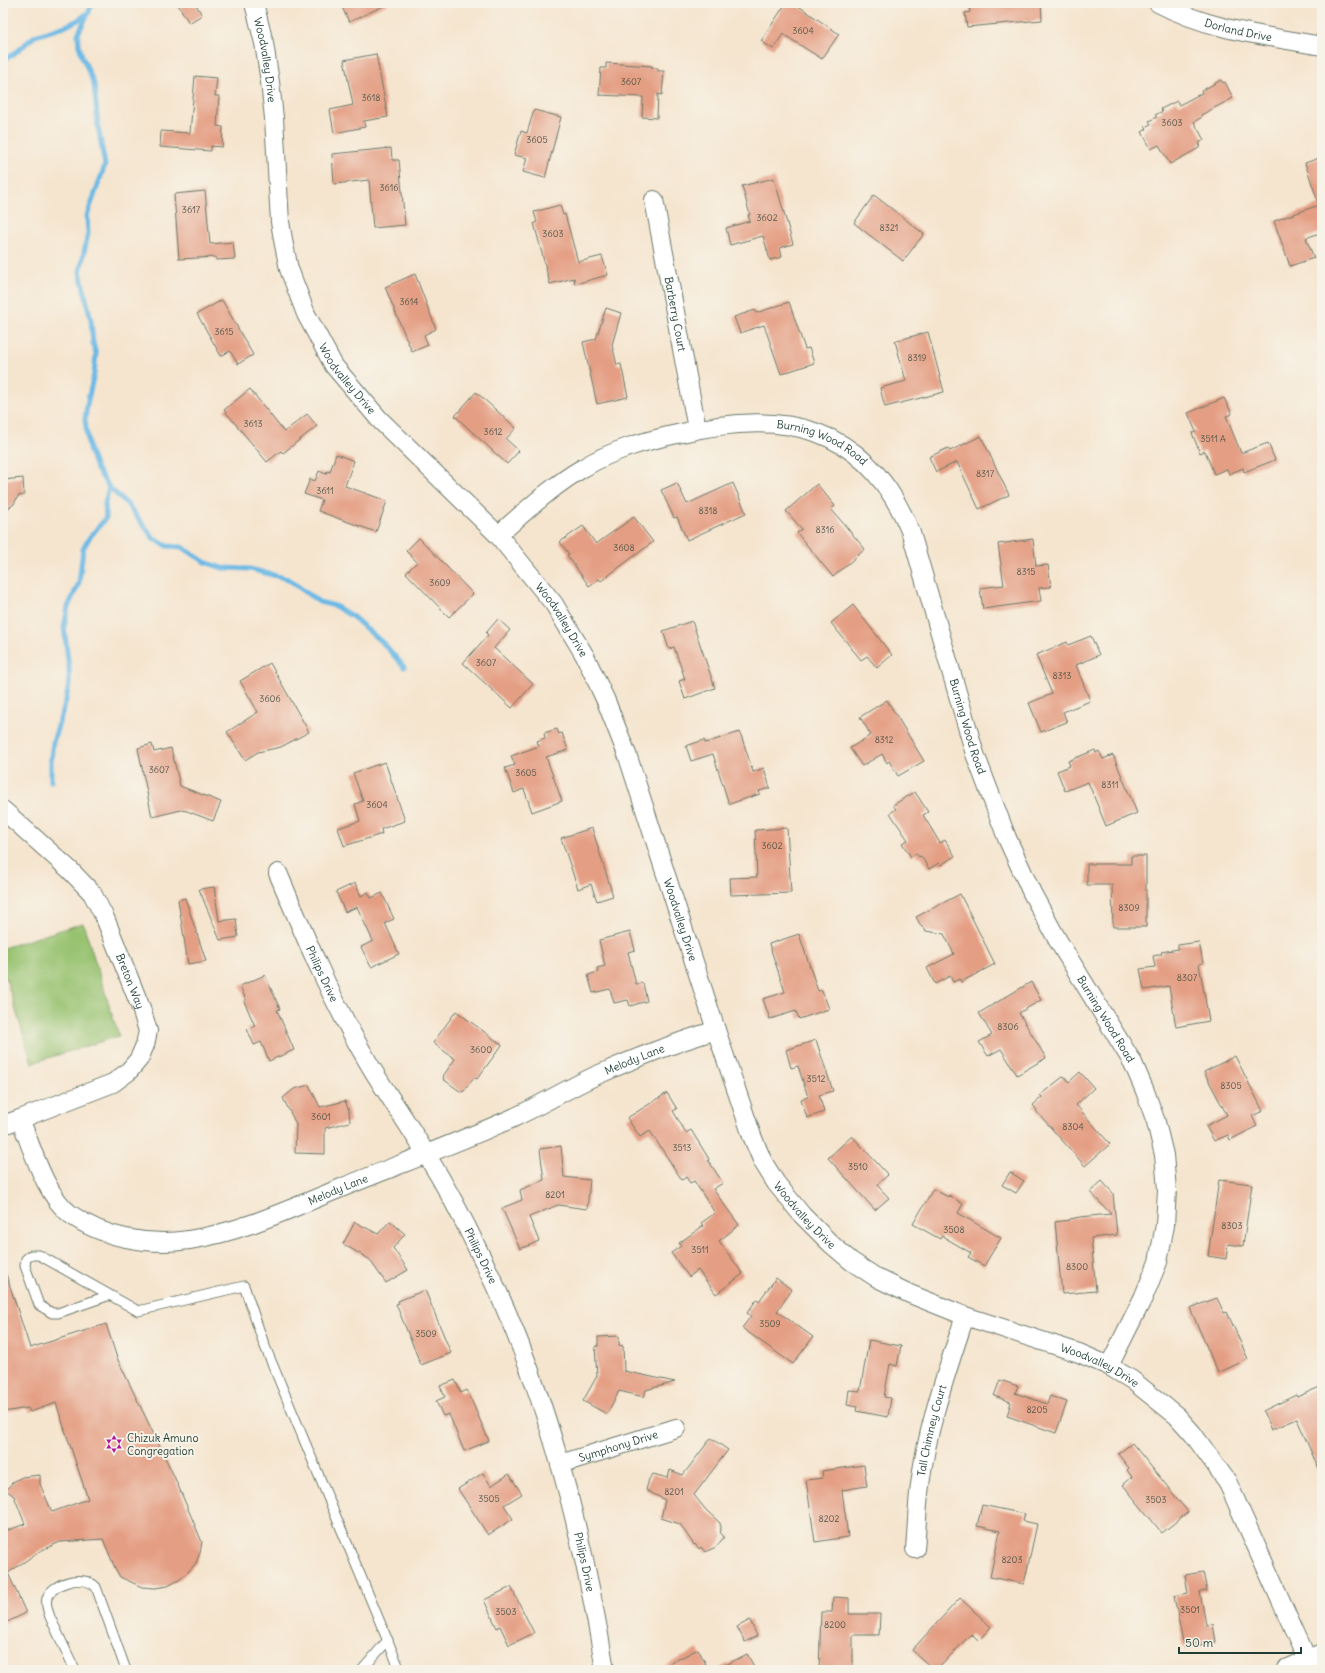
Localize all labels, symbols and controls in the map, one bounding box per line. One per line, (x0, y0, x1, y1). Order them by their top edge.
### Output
street label: Dorland Drive (1203, 15, 1273, 44)
street label: Woodvalley Drive (251, 16, 279, 103)
house number: 3604 (792, 25, 814, 36)
house number: 3607 (621, 76, 642, 87)
house number: 3618 (361, 92, 381, 103)
house number: 3603 (1161, 117, 1183, 128)
house number: 3605 (526, 134, 548, 145)
house number: 3616 (379, 182, 399, 193)
house number: 3617 (182, 204, 201, 215)
house number: 3602 (756, 212, 778, 223)
house number: 8321 (880, 222, 898, 233)
house number: 3603 (542, 228, 564, 239)
street label: Barberry Court (662, 275, 689, 353)
house number: 3614 (399, 296, 419, 307)
house number: 3615 (214, 326, 234, 337)
street label: Woodvalley Drive (316, 341, 379, 417)
house number: 8319 (908, 352, 926, 363)
street label: Burning Wood Road (776, 417, 871, 468)
house number: 3613 (244, 418, 263, 429)
house number: 3612 (484, 426, 502, 437)
house number: 3511 A (1200, 433, 1226, 444)
house number: 8317 (976, 468, 995, 479)
house number: 3611 (316, 485, 334, 496)
house number: 8318 (699, 505, 717, 516)
house number: 8316 (816, 524, 834, 535)
house number: 3608 (613, 542, 635, 553)
house number: 8315 (1017, 566, 1035, 577)
house number: 3609 (429, 577, 451, 588)
street label: Woodvalley Drive (532, 580, 591, 659)
house number: 3607 (476, 657, 497, 668)
house number: 8313 (1053, 670, 1071, 681)
street label: Burning Wood Road (947, 677, 989, 777)
house number: 3606 (259, 693, 281, 704)
house number: 8312 (875, 734, 893, 745)
house number: 3607 (149, 764, 170, 775)
house number: 3605 (515, 767, 537, 778)
house number: 8311 (1101, 779, 1119, 790)
house number: 3604 (366, 799, 388, 810)
house number: 3602 (761, 840, 783, 851)
street label: Woodvalley Drive (661, 877, 700, 963)
house number: 8309 (1118, 902, 1140, 913)
street label: Philips Drive (303, 943, 341, 1004)
street label: Breton Way (113, 951, 148, 1011)
house number: 8307 (1177, 972, 1198, 983)
street label: Burning Wood Road (1074, 973, 1138, 1065)
house number: 8306 (997, 1021, 1019, 1032)
street label: Melody Lane (603, 1041, 666, 1078)
house number: 3600 (470, 1044, 492, 1055)
house number: 3512 (807, 1073, 825, 1084)
house number: 8305 (1220, 1080, 1242, 1091)
house number: 3601 (311, 1111, 331, 1122)
house number: 8304 (1062, 1121, 1084, 1132)
house number: 3513 (673, 1142, 691, 1153)
house number: 3510 (848, 1161, 868, 1172)
street label: Melody Lane (306, 1171, 370, 1208)
street label: Woodvalley Drive (771, 1179, 839, 1252)
house number: 8201 (545, 1189, 565, 1200)
house number: 8303 (1221, 1220, 1243, 1231)
house number: 3508 (943, 1224, 965, 1235)
street label: Philips Drive (461, 1226, 500, 1286)
house number: 3511 (691, 1244, 709, 1255)
house number: 8300 (1066, 1261, 1088, 1272)
house number: 3509 (759, 1318, 781, 1329)
house number: 3509 (415, 1328, 437, 1339)
street label: Woodvalley Drive (1059, 1340, 1142, 1390)
street label: Tall Chimney Court (914, 1383, 949, 1477)
house number: 8205 (1026, 1404, 1048, 1415)
street label: Symphony Drive (577, 1427, 660, 1465)
place label: Chizuk Amuno Congregation (127, 1431, 199, 1458)
synagogue icon: Chizuk Amuno Congregation (104, 1434, 124, 1454)
house number: 8201 (664, 1486, 684, 1497)
house number: 3505 (478, 1493, 500, 1504)
house number: 3503 (1145, 1494, 1167, 1505)
house number: 8202 (819, 1513, 840, 1524)
street label: Philips Drive (571, 1531, 598, 1593)
house number: 8203 (1001, 1554, 1023, 1565)
house number: 3501 (1180, 1604, 1200, 1615)
house number: 3503 (495, 1606, 517, 1617)
house number: 8200 (824, 1619, 846, 1630)
scale bar (1179, 1629, 1301, 1655)
text: 50 m (1185, 1635, 1214, 1650)

